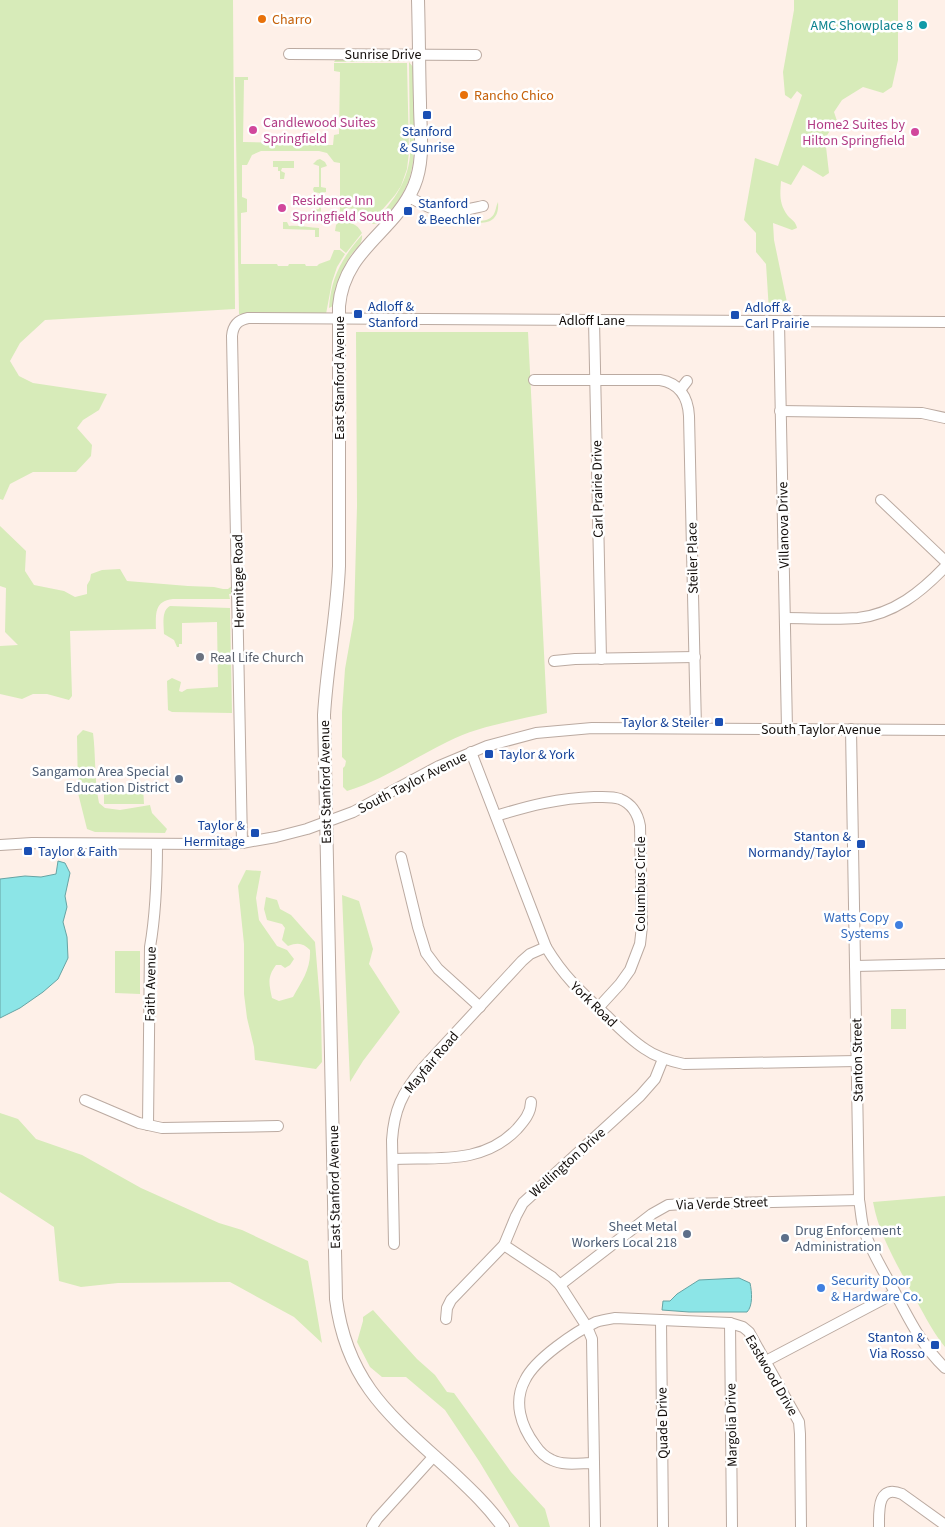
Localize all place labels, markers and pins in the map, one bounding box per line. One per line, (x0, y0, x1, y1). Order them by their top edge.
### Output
place label: Charro (272, 10, 312, 30)
marker: Charro (256, 13, 268, 25)
place label: AMC Showplace 8 (811, 16, 913, 36)
marker: AMC Showplace 8 (917, 19, 929, 31)
place label: Rancho Chico (474, 86, 554, 106)
marker: Rancho Chico (458, 89, 470, 101)
marker: Stanford & Sunrise (421, 109, 433, 121)
place label: Candlewood Suites Springfield (263, 113, 376, 149)
place label: Home2 Suites by Hilton Springfield (802, 115, 905, 151)
place label: Stanford & Sunrise (399, 122, 455, 158)
marker: Candlewood Suites Springfield (247, 124, 259, 136)
marker: Home2 Suites by Hilton Springfield (909, 126, 921, 138)
place label: Residence Inn Springfield South (292, 191, 394, 227)
place label: Stanford & Beechler (418, 194, 481, 230)
marker: Residence Inn Springfield South (276, 202, 288, 214)
marker: Stanford & Beechler (402, 205, 414, 217)
place label: Adloff & Stanford (368, 297, 418, 333)
place label: Adloff & Carl Prairie (745, 298, 810, 334)
marker: Adloff & Stanford (352, 308, 364, 320)
marker: Adloff & Carl Prairie (729, 309, 741, 321)
place label: Real Life Church (210, 648, 304, 668)
marker: Real Life Church (194, 651, 206, 663)
place label: Taylor & Steiler (621, 713, 709, 733)
marker: Taylor & Steiler (713, 716, 725, 728)
place label: Taylor & York (499, 745, 575, 765)
marker: Taylor & York (483, 748, 495, 760)
place label: Sangamon Area Special Education District (32, 762, 169, 798)
marker: Sangamon Area Special Education District (173, 773, 185, 785)
place label: Taylor & Hermitage (184, 816, 245, 852)
marker: Taylor & Hermitage (249, 827, 261, 839)
place label: Stanton & Normandy/Taylor (748, 827, 851, 863)
marker: Stanton & Normandy/Taylor (855, 838, 867, 850)
place label: Taylor & Faith (38, 842, 118, 862)
marker: Taylor & Faith (22, 845, 34, 857)
place label: Watts Copy Systems (824, 908, 889, 944)
marker: Watts Copy Systems (893, 919, 905, 931)
place label: Sheet Metal Workers Local 218 (572, 1217, 677, 1253)
place label: Drug Enforcement Administration (795, 1221, 901, 1257)
marker: Sheet Metal Workers Local 218 (681, 1228, 693, 1240)
marker: Drug Enforcement Administration (779, 1232, 791, 1244)
place label: Security Door & Hardware Co. (831, 1271, 921, 1307)
marker: Security Door & Hardware Co. (815, 1282, 827, 1294)
place label: Stanton & Via Rosso (868, 1328, 925, 1364)
marker: Stanton & Via Rosso (929, 1339, 941, 1351)

